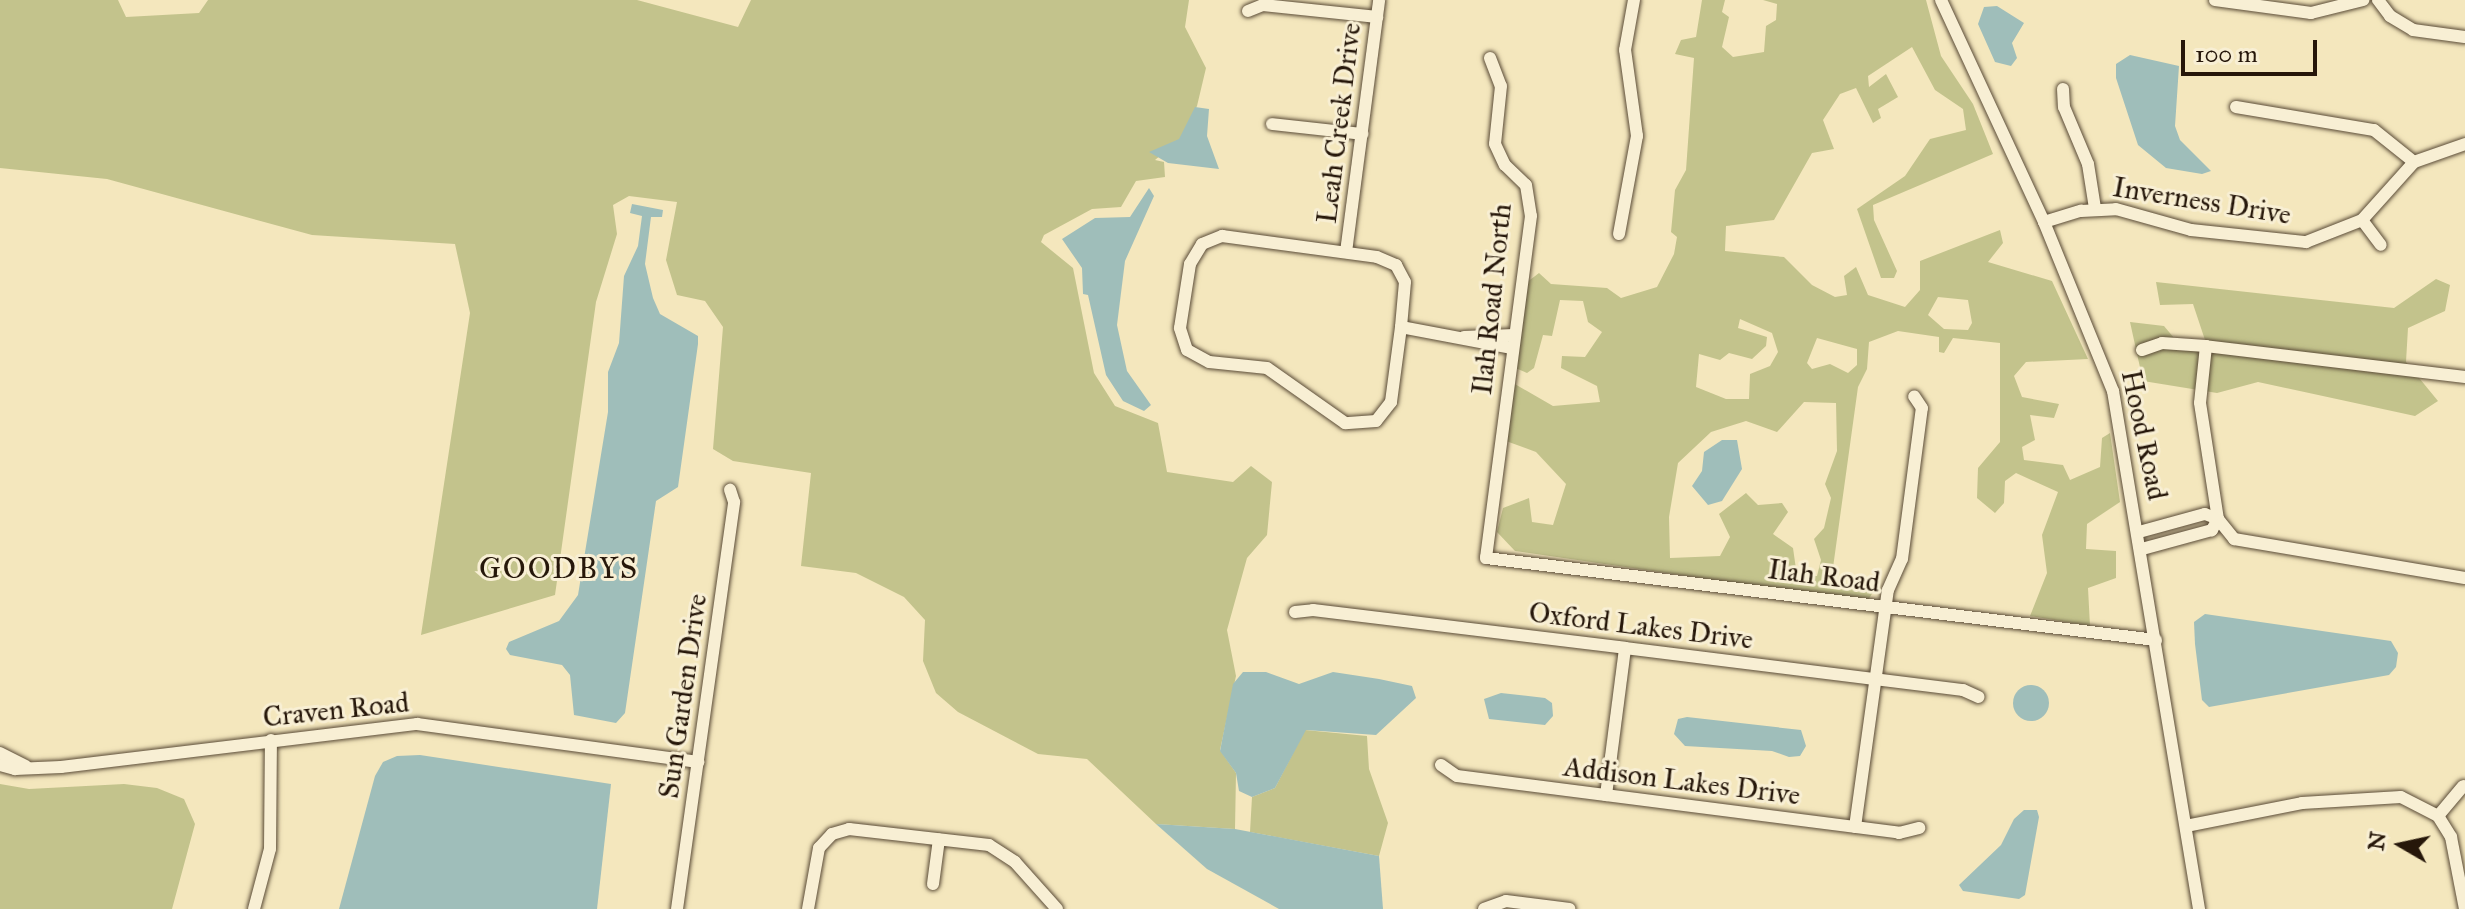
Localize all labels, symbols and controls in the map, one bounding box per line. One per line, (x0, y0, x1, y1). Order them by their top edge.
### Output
street label: Leah Creek Drive (1310, 21, 1368, 225)
scale bar (2185, 24, 2321, 74)
text: 100 m (2195, 39, 2258, 69)
street label: Inverness Drive (2110, 170, 2294, 232)
street label: Ilah Road North (1465, 202, 1519, 396)
street label: Hood Road (2114, 367, 2174, 503)
district label: GOODBYS (479, 550, 639, 586)
street label: Ilah Road (1766, 552, 1882, 600)
street label: Sun Garden Drive (652, 591, 714, 801)
street label: Oxford Lakes Drive (1527, 596, 1755, 656)
street label: Craven Road (261, 686, 411, 734)
street label: Addison Lakes Drive (1562, 750, 1802, 812)
north arrow (2361, 805, 2441, 885)
text: N (2362, 830, 2392, 853)

